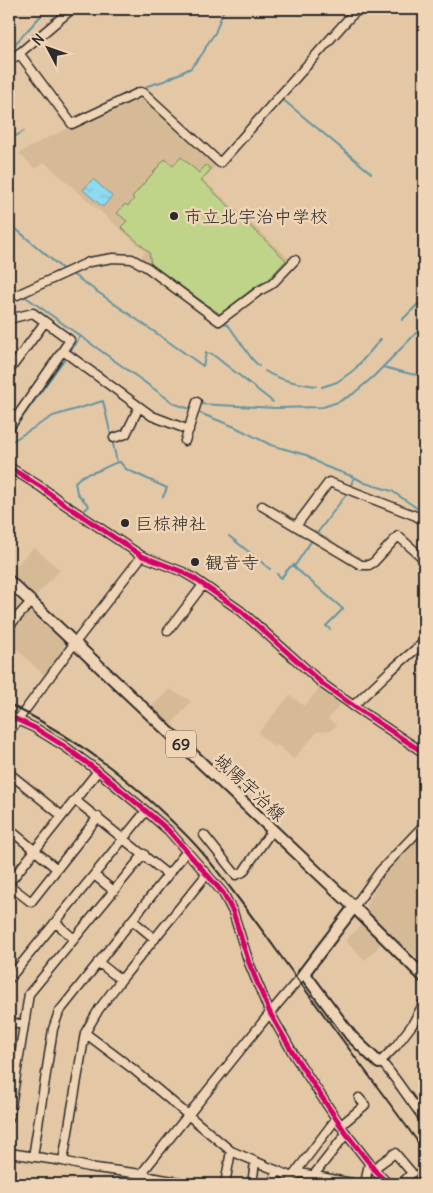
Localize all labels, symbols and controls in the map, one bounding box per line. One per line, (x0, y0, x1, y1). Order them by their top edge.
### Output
north arrow (22, 22, 72, 72)
text: N (28, 30, 48, 49)
place label: 市立北宇治中学校 (184, 205, 328, 228)
marker: 市立北宇治中学校 (168, 210, 180, 222)
place label: 巨椋神社 (135, 512, 207, 535)
marker: 巨椋神社 (119, 517, 131, 529)
place label: 観音寺 (205, 551, 259, 574)
marker: 観音寺 (189, 556, 201, 568)
road number: 69 (166, 731, 196, 758)
street label: 城陽宇治線 (209, 748, 291, 826)

